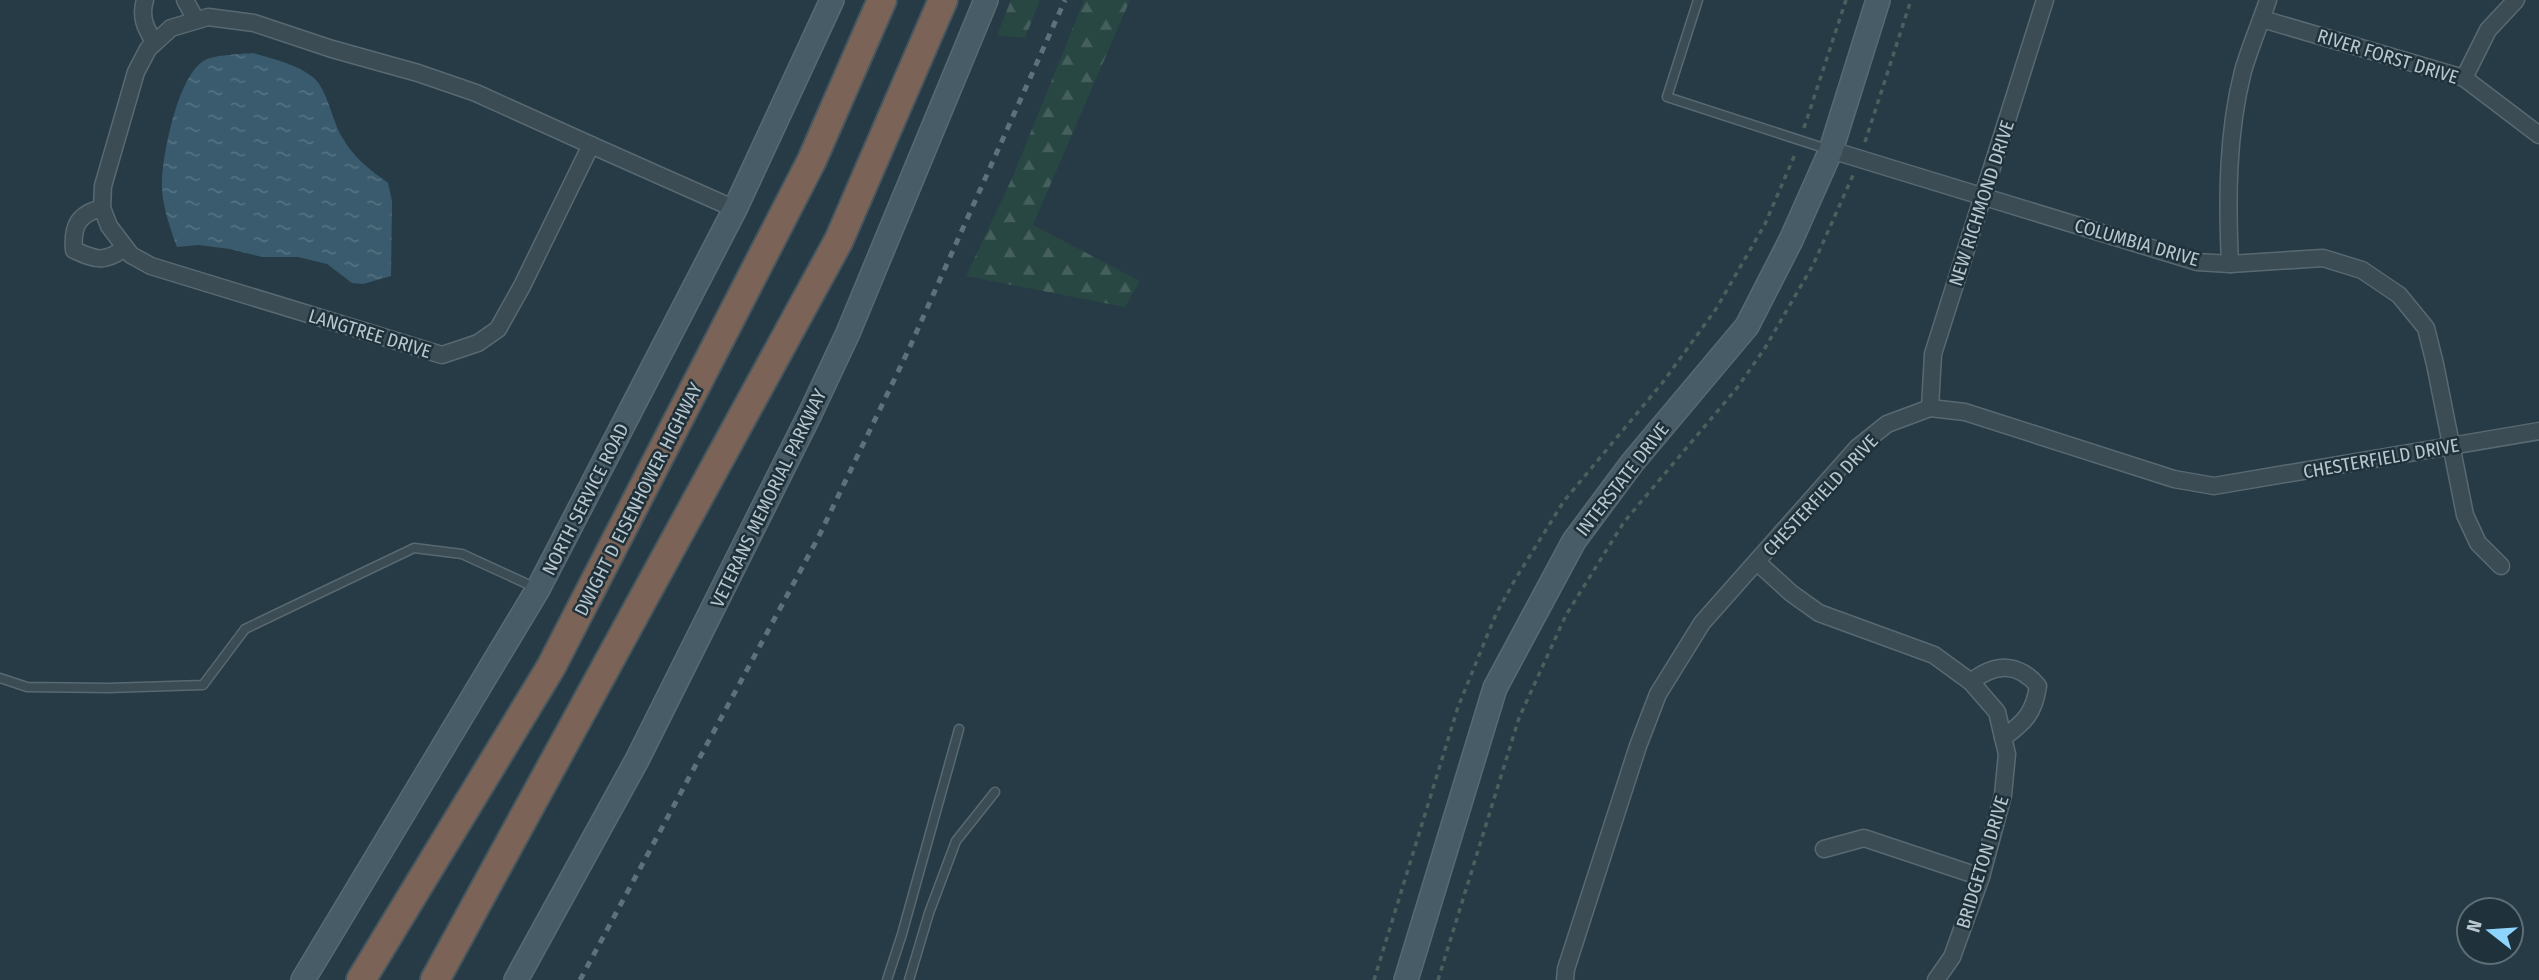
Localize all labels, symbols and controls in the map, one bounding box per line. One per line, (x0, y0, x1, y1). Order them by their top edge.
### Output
street label: RIVER FORST DRIVE (2315, 24, 2461, 89)
street label: NEW RICHMOND DRIVE (1944, 117, 2019, 289)
street label: COLUMBIA DRIVE (2072, 214, 2202, 271)
street label: LANGTREE DRIVE (306, 304, 434, 363)
street label: DWIGHT D EISENHOWER HIGHWAY (570, 378, 708, 619)
street label: VETERANS MEMORIAL PARKWAY (706, 385, 832, 611)
street label: INTERSTATE DRIVE (1571, 418, 1674, 541)
street label: NORTH SERVICE ROAD (537, 419, 634, 579)
street label: CHESTERFIELD DRIVE (1758, 430, 1883, 561)
street label: CHESTERFIELD DRIVE (2301, 433, 2461, 484)
street label: BRIDGETON DRIVE (1951, 793, 2014, 931)
north arrow (2455, 896, 2525, 966)
text: N (2462, 917, 2487, 935)

